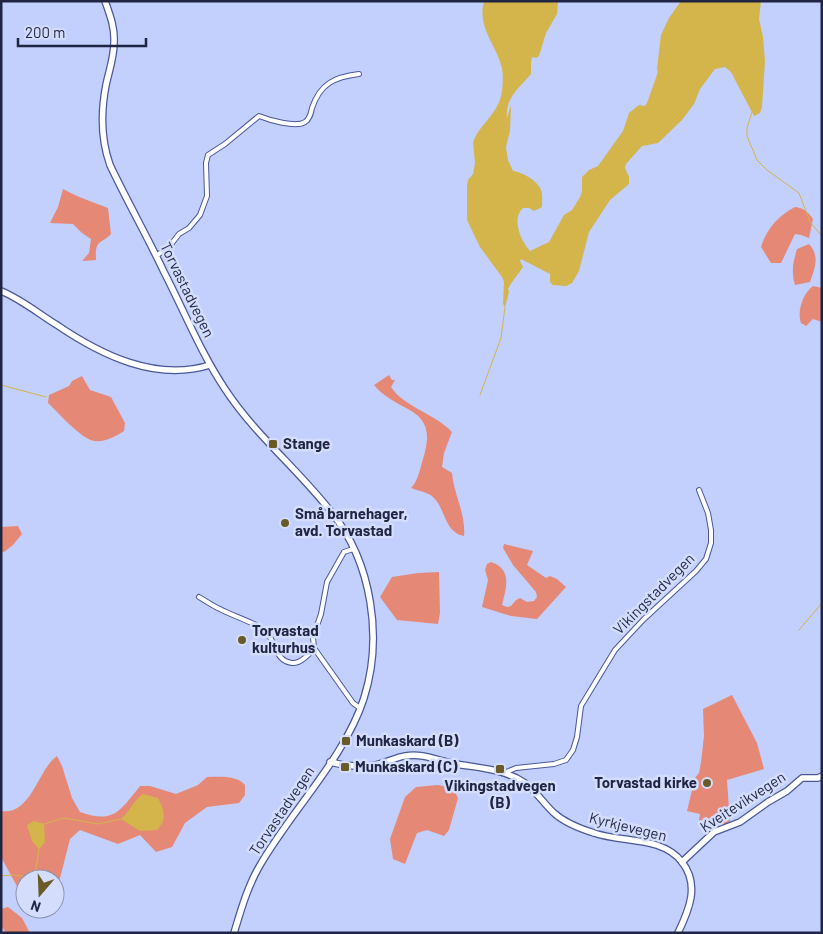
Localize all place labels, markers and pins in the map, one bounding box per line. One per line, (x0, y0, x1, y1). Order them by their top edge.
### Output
place label: Stange (283, 434, 330, 452)
marker: Stange (267, 438, 279, 450)
place label: Små barnehager, avd. Torvastad (295, 504, 408, 539)
marker: Små barnehager, avd. Torvastad (279, 517, 291, 529)
place label: Torvastad kulturhus (252, 621, 319, 656)
marker: Torvastad kulturhus (236, 634, 248, 646)
place label: Munkaskard (B) (356, 731, 459, 749)
marker: Munkaskard (B) (340, 735, 352, 747)
place label: Munkaskard (C) (355, 757, 458, 775)
marker: Munkaskard (C) (339, 761, 351, 773)
marker: Vikingstadvegen (B) (494, 763, 506, 775)
place label: Torvastad kirke (594, 773, 697, 791)
place label: Vikingstadvegen (B) (444, 776, 556, 811)
marker: Torvastad kirke (701, 777, 713, 789)

